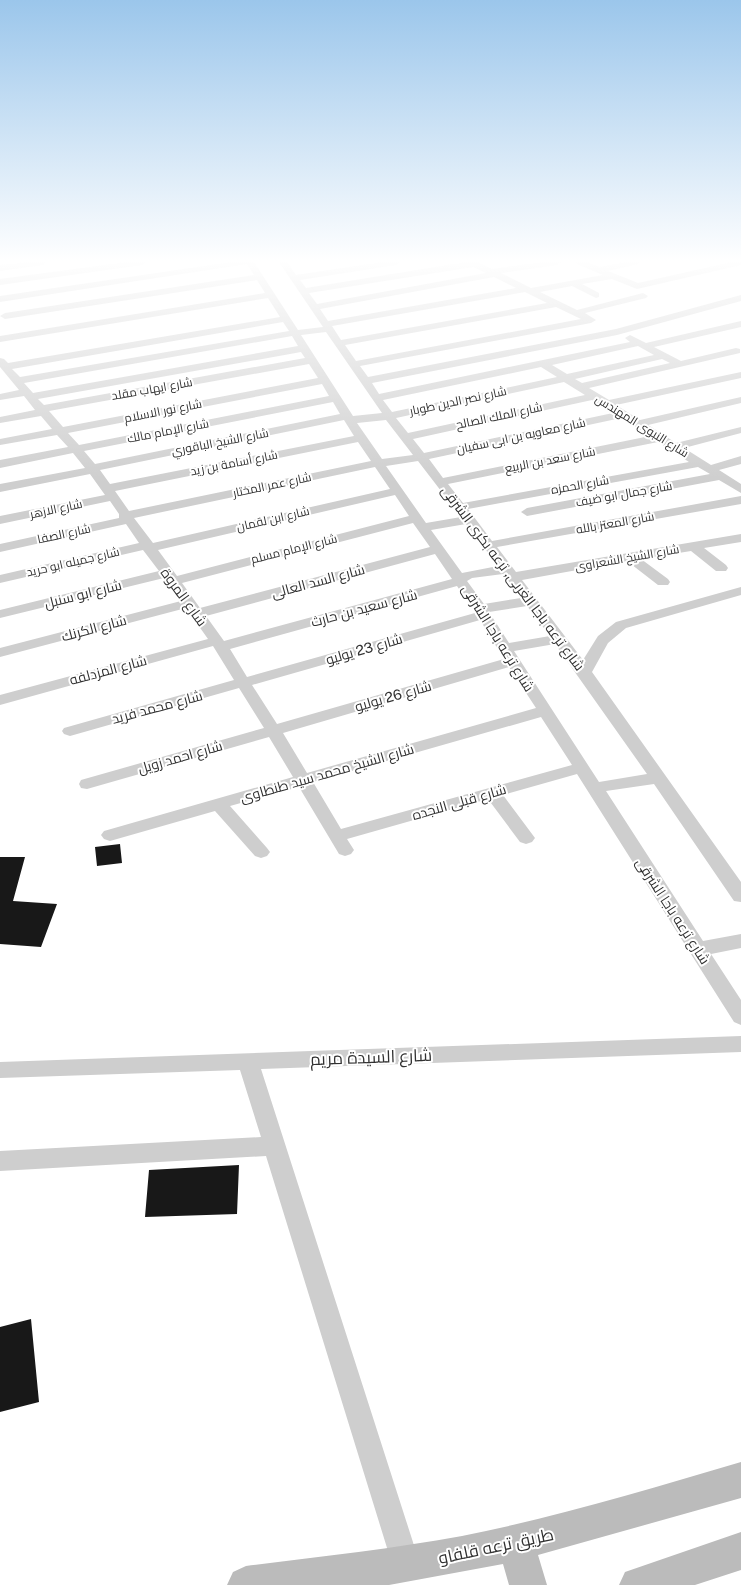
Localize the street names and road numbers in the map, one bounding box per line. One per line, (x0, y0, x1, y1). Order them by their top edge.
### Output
street label: شارع ايهاب مقلد (110, 375, 194, 404)
street label: شارع نصر الدين طوبار (407, 384, 508, 419)
street label: شارع النبوى المهندس (592, 392, 691, 461)
street label: شارع نور الاسلام (123, 397, 203, 426)
street label: شارع الملك الصالح (454, 400, 544, 433)
street label: شارع معاويه بن ابى سفيان (455, 415, 587, 458)
street label: شارع الإمام مالك (126, 416, 210, 447)
street label: شارع الشيخ الباقوري (170, 426, 270, 461)
street label: شارع سعد بن الربيع (504, 444, 597, 477)
street label: شارع أسامة بن زيد (189, 447, 279, 479)
street label: شارع عمر المختار (230, 470, 313, 501)
street label: شارع الحمزه (550, 473, 610, 498)
street label: شارع جمال ابو ضيف (575, 479, 674, 510)
street label: شارع ترعه باجا الغربى, ترعه بكرى الشرقى (437, 482, 588, 674)
street label: شارع الازهر (27, 497, 84, 523)
street label: شارع ابن لقمان (235, 504, 311, 535)
street label: شارع المعتز بالله (575, 509, 655, 538)
street label: شارع الصفا (36, 522, 92, 547)
street label: شارع الإمام مسلم (249, 531, 339, 567)
street label: شارع الشيخ الشعراوى (574, 542, 680, 575)
street label: شارع جميله ابو حريد (25, 544, 121, 580)
street label: شارع السد العالى (270, 561, 367, 602)
street label: شارع المروة (157, 565, 210, 630)
street label: شارع ابو سنبل (43, 577, 124, 612)
street label: شارع ترعه باجا الشرقى (458, 582, 537, 695)
street label: شارع سعيد بن حارث (309, 586, 419, 631)
street label: شارع الكرنك (60, 612, 129, 645)
street label: شارع 23 يوليو (324, 630, 404, 669)
street label: شارع المزدلفه (68, 652, 149, 689)
street label: شارع 26 يوليو (353, 677, 433, 716)
street label: شارع محمد فريد (110, 687, 204, 728)
street label: شارع احمد زويل (136, 737, 224, 778)
street label: شارع الشيخ محمد سيد طنطاوى (238, 740, 416, 806)
street label: شارع قبلى النجده (410, 781, 508, 824)
street label: شارع ترعه باجا الشرقى (632, 855, 713, 968)
street label: شارع السيدة مريم (310, 1045, 432, 1071)
street label: طريق ترعه قلفاو (437, 1524, 556, 1569)

